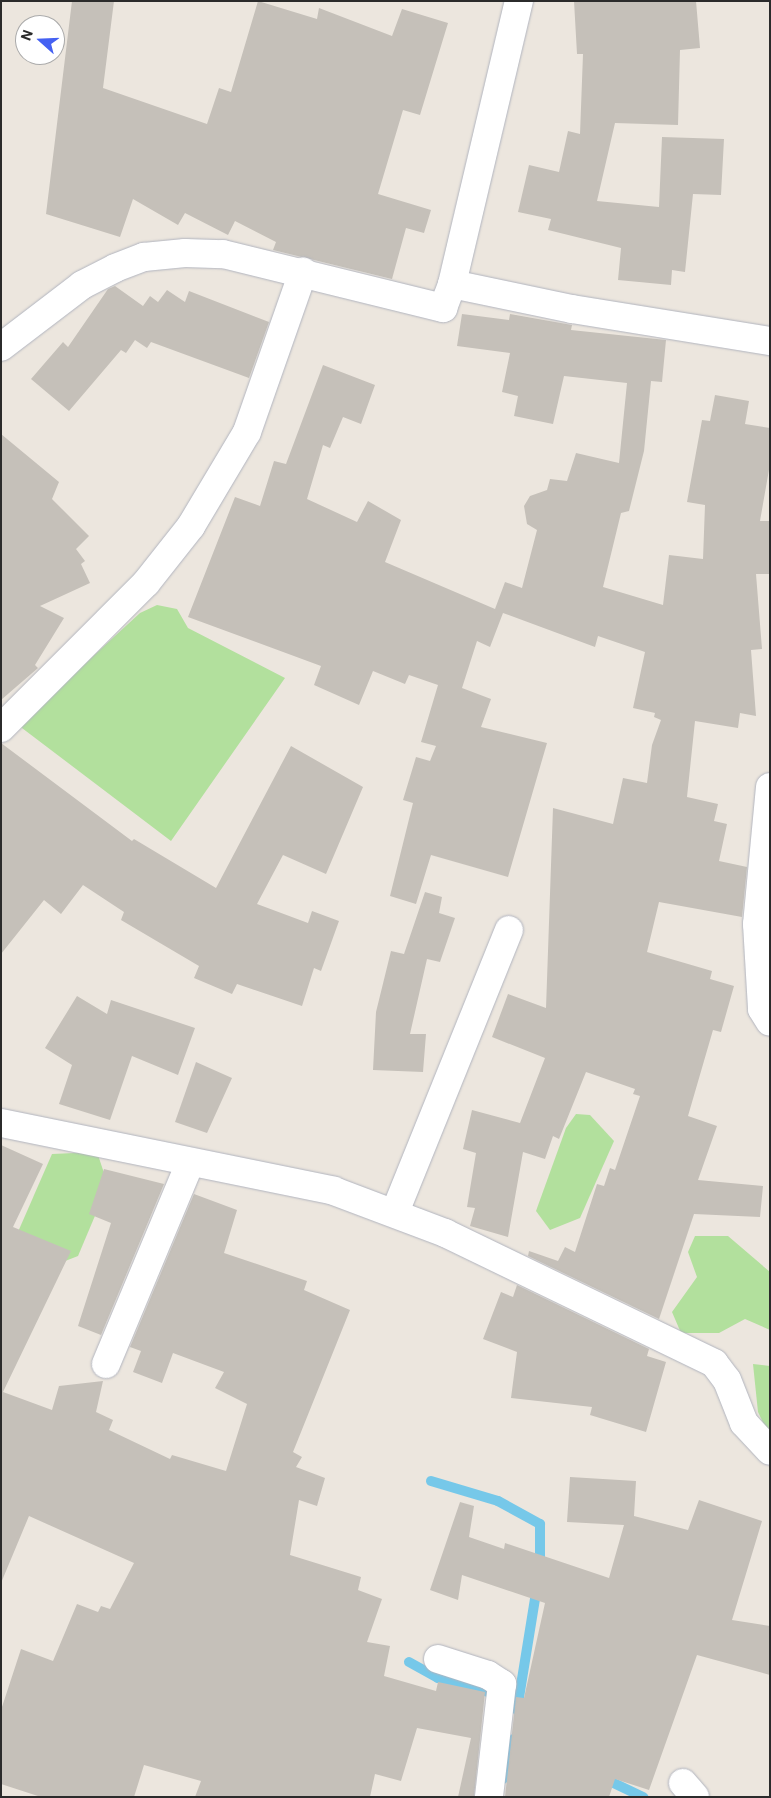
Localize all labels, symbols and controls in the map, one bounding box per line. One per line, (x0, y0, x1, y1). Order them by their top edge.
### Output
north arrow (15, 15, 65, 65)
text: N (18, 28, 36, 43)

